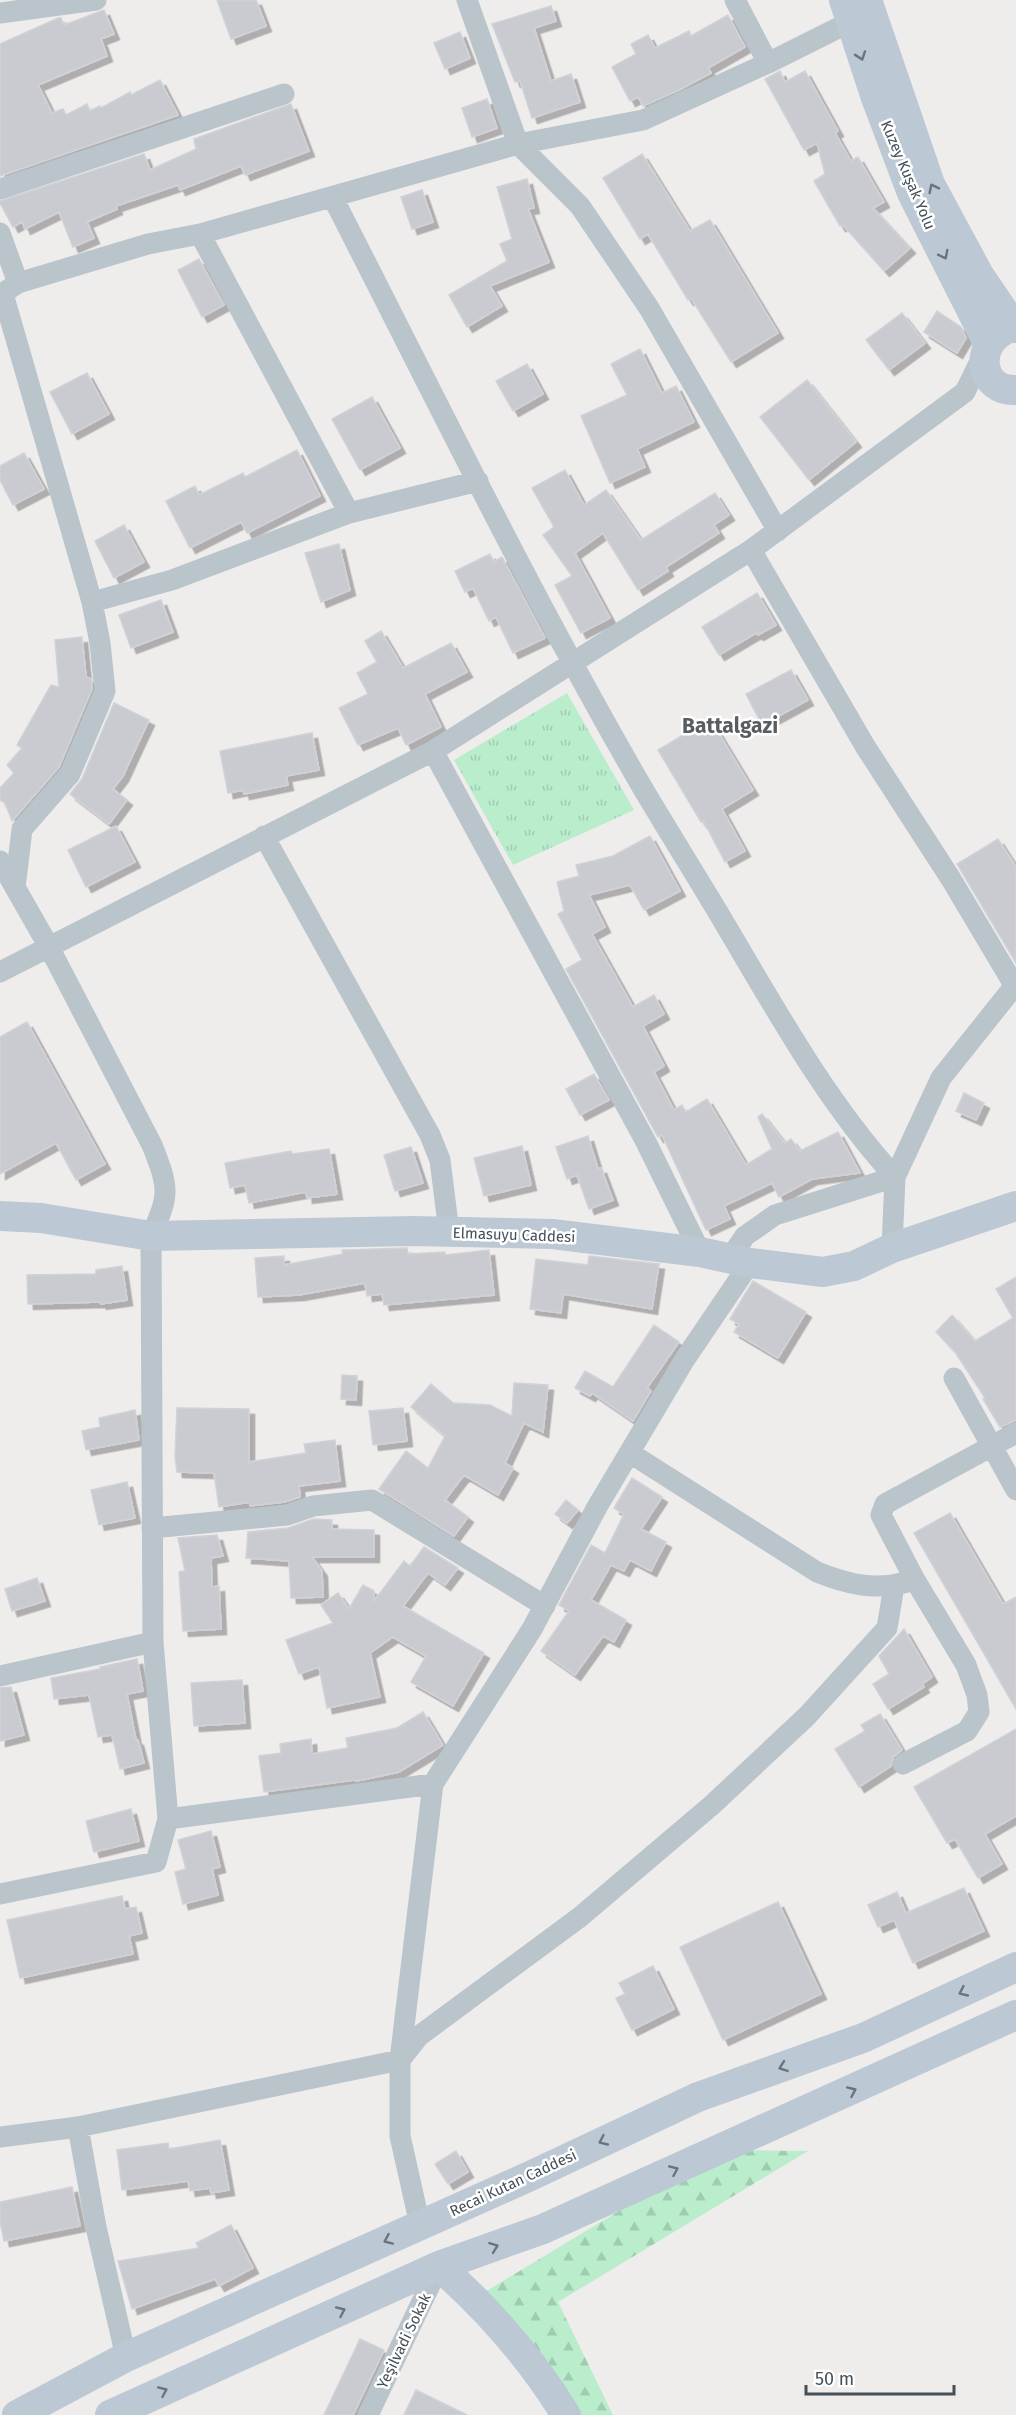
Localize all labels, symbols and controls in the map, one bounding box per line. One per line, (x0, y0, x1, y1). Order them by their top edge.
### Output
one-way arrow (854, 50, 867, 61)
street label: Kuzey Kuşak Yolu (877, 118, 939, 232)
one-way arrow (928, 183, 940, 194)
one-way arrow (936, 249, 948, 260)
district label: Battalgazi (682, 713, 778, 739)
street label: Elmasuyu Caddesi (452, 1224, 576, 1246)
one-way arrow (958, 1984, 969, 1996)
one-way arrow (778, 2059, 789, 2072)
one-way arrow (845, 2086, 856, 2098)
one-way arrow (599, 2134, 610, 2146)
street label: Recai Kutan Caddesi (447, 2146, 579, 2220)
one-way arrow (667, 2166, 678, 2178)
one-way arrow (383, 2232, 394, 2244)
one-way arrow (488, 2241, 499, 2254)
street label: Yeşilvadi Sokak (373, 2290, 435, 2392)
one-way arrow (335, 2306, 346, 2318)
scale bar (806, 2358, 954, 2396)
text: 50 m (815, 2368, 854, 2390)
one-way arrow (157, 2386, 168, 2398)

